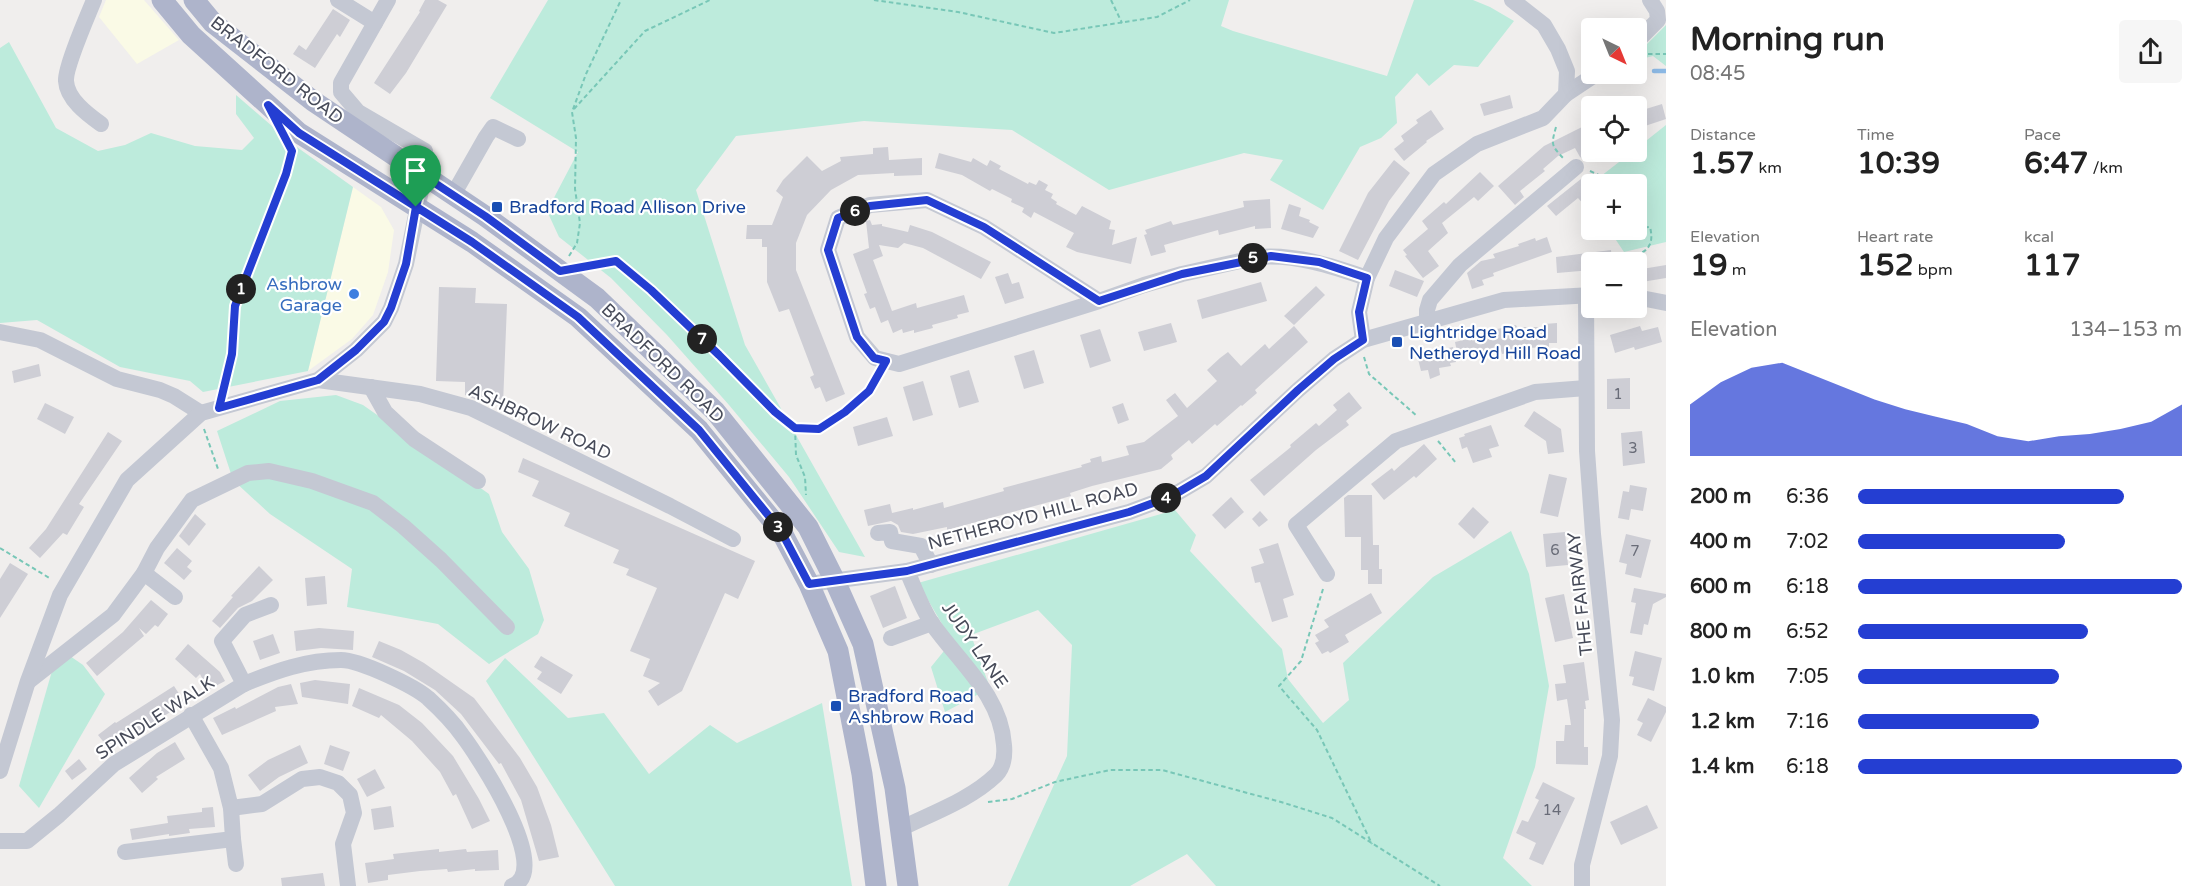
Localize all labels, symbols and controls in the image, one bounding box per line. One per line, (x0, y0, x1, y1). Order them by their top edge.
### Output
street label: BRADFORD ROAD (206, 11, 348, 129)
north arrow (1581, 18, 1647, 84)
map controls (1581, 18, 1647, 318)
text: Morning run (1690, 20, 1885, 59)
button: share (2119, 20, 2182, 83)
text: 08:45 (1690, 62, 1745, 86)
button: locate (1581, 96, 1647, 162)
text: Distance (1690, 125, 1756, 145)
text: Time (1857, 125, 1894, 145)
text: Pace (2024, 125, 2061, 145)
pin (390, 145, 441, 207)
text: 1.57 (1690, 145, 1754, 182)
text: 10:39 (1857, 145, 1940, 182)
text: 6:47 (2024, 145, 2088, 182)
icon: arrive (399, 154, 432, 187)
text: km (1754, 158, 1782, 178)
text: /km (2088, 158, 2123, 178)
button: + (1581, 174, 1647, 240)
place label: Bradford Road Allison Drive (509, 196, 746, 218)
pin: 6 (840, 196, 870, 226)
marker: Bradford Road Allison Drive (490, 200, 504, 214)
text: 6 (850, 201, 860, 221)
text: Elevation (1690, 227, 1760, 247)
text: Heart rate (1857, 227, 1933, 247)
text: kcal (2024, 227, 2054, 247)
pin: 5 (1238, 243, 1268, 273)
text: 19 (1690, 247, 1728, 284)
text: 152 (1857, 247, 1914, 284)
text: 117 (2024, 247, 2081, 284)
text: 5 (1248, 248, 1258, 268)
button: − (1581, 252, 1647, 318)
text: m (1728, 260, 1747, 280)
text: bpm (1914, 260, 1953, 280)
place label: Ashbrow Garage (266, 273, 342, 316)
pin: 1 (226, 274, 256, 304)
text: 1 (236, 279, 246, 299)
marker: Ashbrow Garage (347, 287, 361, 301)
street label: BRADFORD ROAD (597, 299, 729, 427)
text: Elevation (1690, 318, 1777, 342)
text: 134–153 m (2069, 318, 2182, 342)
place label: Lightridge Road Netheroyd Hill Road (1409, 321, 1581, 364)
pin: 7 (687, 324, 717, 354)
text: 7 (697, 329, 707, 349)
marker: Lightridge Road Netheroyd Hill Road (1390, 335, 1404, 349)
street label: ASHBROW ROAD (465, 379, 615, 465)
house number: 1 (1613, 385, 1623, 403)
house number: 3 (1628, 439, 1638, 457)
street label: NETHEROYD HILL ROAD (925, 477, 1141, 555)
pin: 4 (1151, 483, 1181, 513)
text: 200 m (1690, 485, 1751, 509)
text: 6:36 (1786, 485, 1829, 509)
text: 4 (1161, 488, 1171, 508)
pin: 3 (763, 512, 793, 542)
text: 3 (773, 517, 783, 537)
text: 400 m (1690, 530, 1751, 554)
text: 7:02 (1786, 530, 1829, 554)
street label: THE FAIRWAY (1563, 531, 1597, 657)
house number: 6 (1550, 541, 1560, 559)
house number: 7 (1630, 542, 1640, 560)
text: 600 m (1690, 575, 1751, 599)
text: 6:18 (1786, 575, 1829, 599)
street label: JUDY LANE (937, 598, 1013, 692)
text: 800 m (1690, 620, 1751, 644)
text: 6:52 (1786, 620, 1829, 644)
text: 1.0 km (1690, 665, 1755, 689)
text: 7:05 (1786, 665, 1829, 689)
street label: SPINDLE WALK (92, 672, 218, 764)
place label: Bradford Road Ashbrow Road (848, 685, 974, 728)
marker: Bradford Road Ashbrow Road (829, 699, 843, 713)
text: 1.2 km (1690, 710, 1755, 734)
text: 7:16 (1786, 710, 1829, 734)
text: 1.4 km (1690, 755, 1754, 779)
text: 6:18 (1786, 755, 1829, 779)
house number: 14 (1543, 801, 1561, 819)

